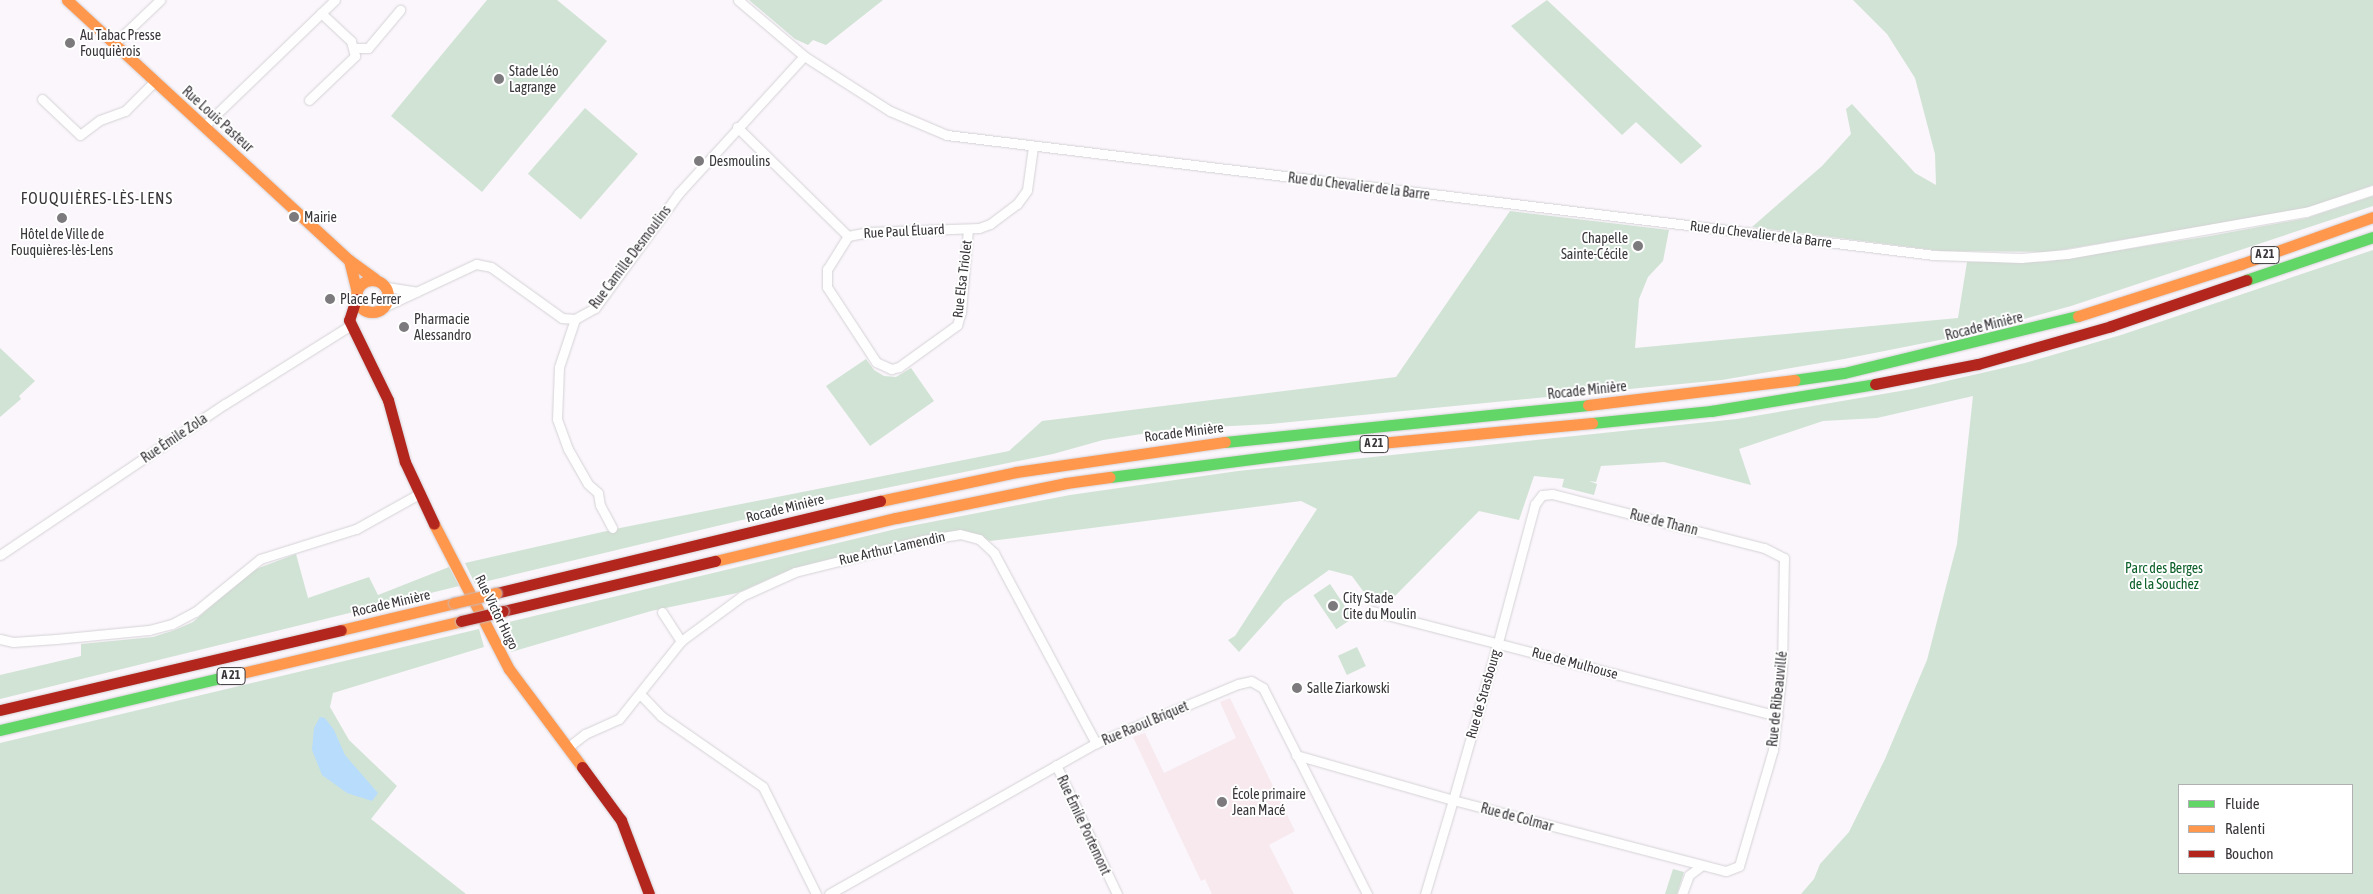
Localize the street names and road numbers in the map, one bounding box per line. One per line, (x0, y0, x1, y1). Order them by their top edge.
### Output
street label: Rue Louis Pasteur (179, 83, 257, 155)
street label: Rue du Chevalier de la Barre (1287, 169, 1431, 203)
street label: Rue Camille Desmoulins (586, 202, 674, 312)
street label: Rue du Chevalier de la Barre (1689, 217, 1833, 251)
street label: Rue Paul Éluard (863, 220, 945, 242)
street label: Rue Elsa Triolet (949, 239, 975, 319)
road number: A 21 (2250, 246, 2280, 264)
street label: Rocade Minière (1943, 308, 2025, 344)
street label: Rocade Minière (1547, 377, 1627, 403)
street label: Rue Émile Zola (138, 410, 210, 466)
street label: Rocade Minière (1143, 419, 1225, 445)
road number: A 21 (1359, 434, 1389, 454)
street label: Rocade Minière (744, 490, 826, 526)
street label: Rue de Thann (1628, 505, 1700, 539)
street label: Rue Arthur Lamendin (837, 528, 947, 568)
street label: Rue Victor Hugo (472, 572, 522, 652)
street label: Rocade Minière (350, 586, 432, 620)
street label: Rue de Mulhouse (1530, 643, 1620, 683)
street label: Rue de Strasbourg (1462, 648, 1504, 740)
street label: Rue de Ribeauvillé (1764, 650, 1790, 748)
road number: A 21 (216, 666, 246, 686)
street label: Rue Raoul Briquet (1099, 697, 1191, 749)
street label: Rue Émile Portemont (1054, 772, 1114, 878)
street label: Rue de Colmar (1479, 799, 1555, 835)

